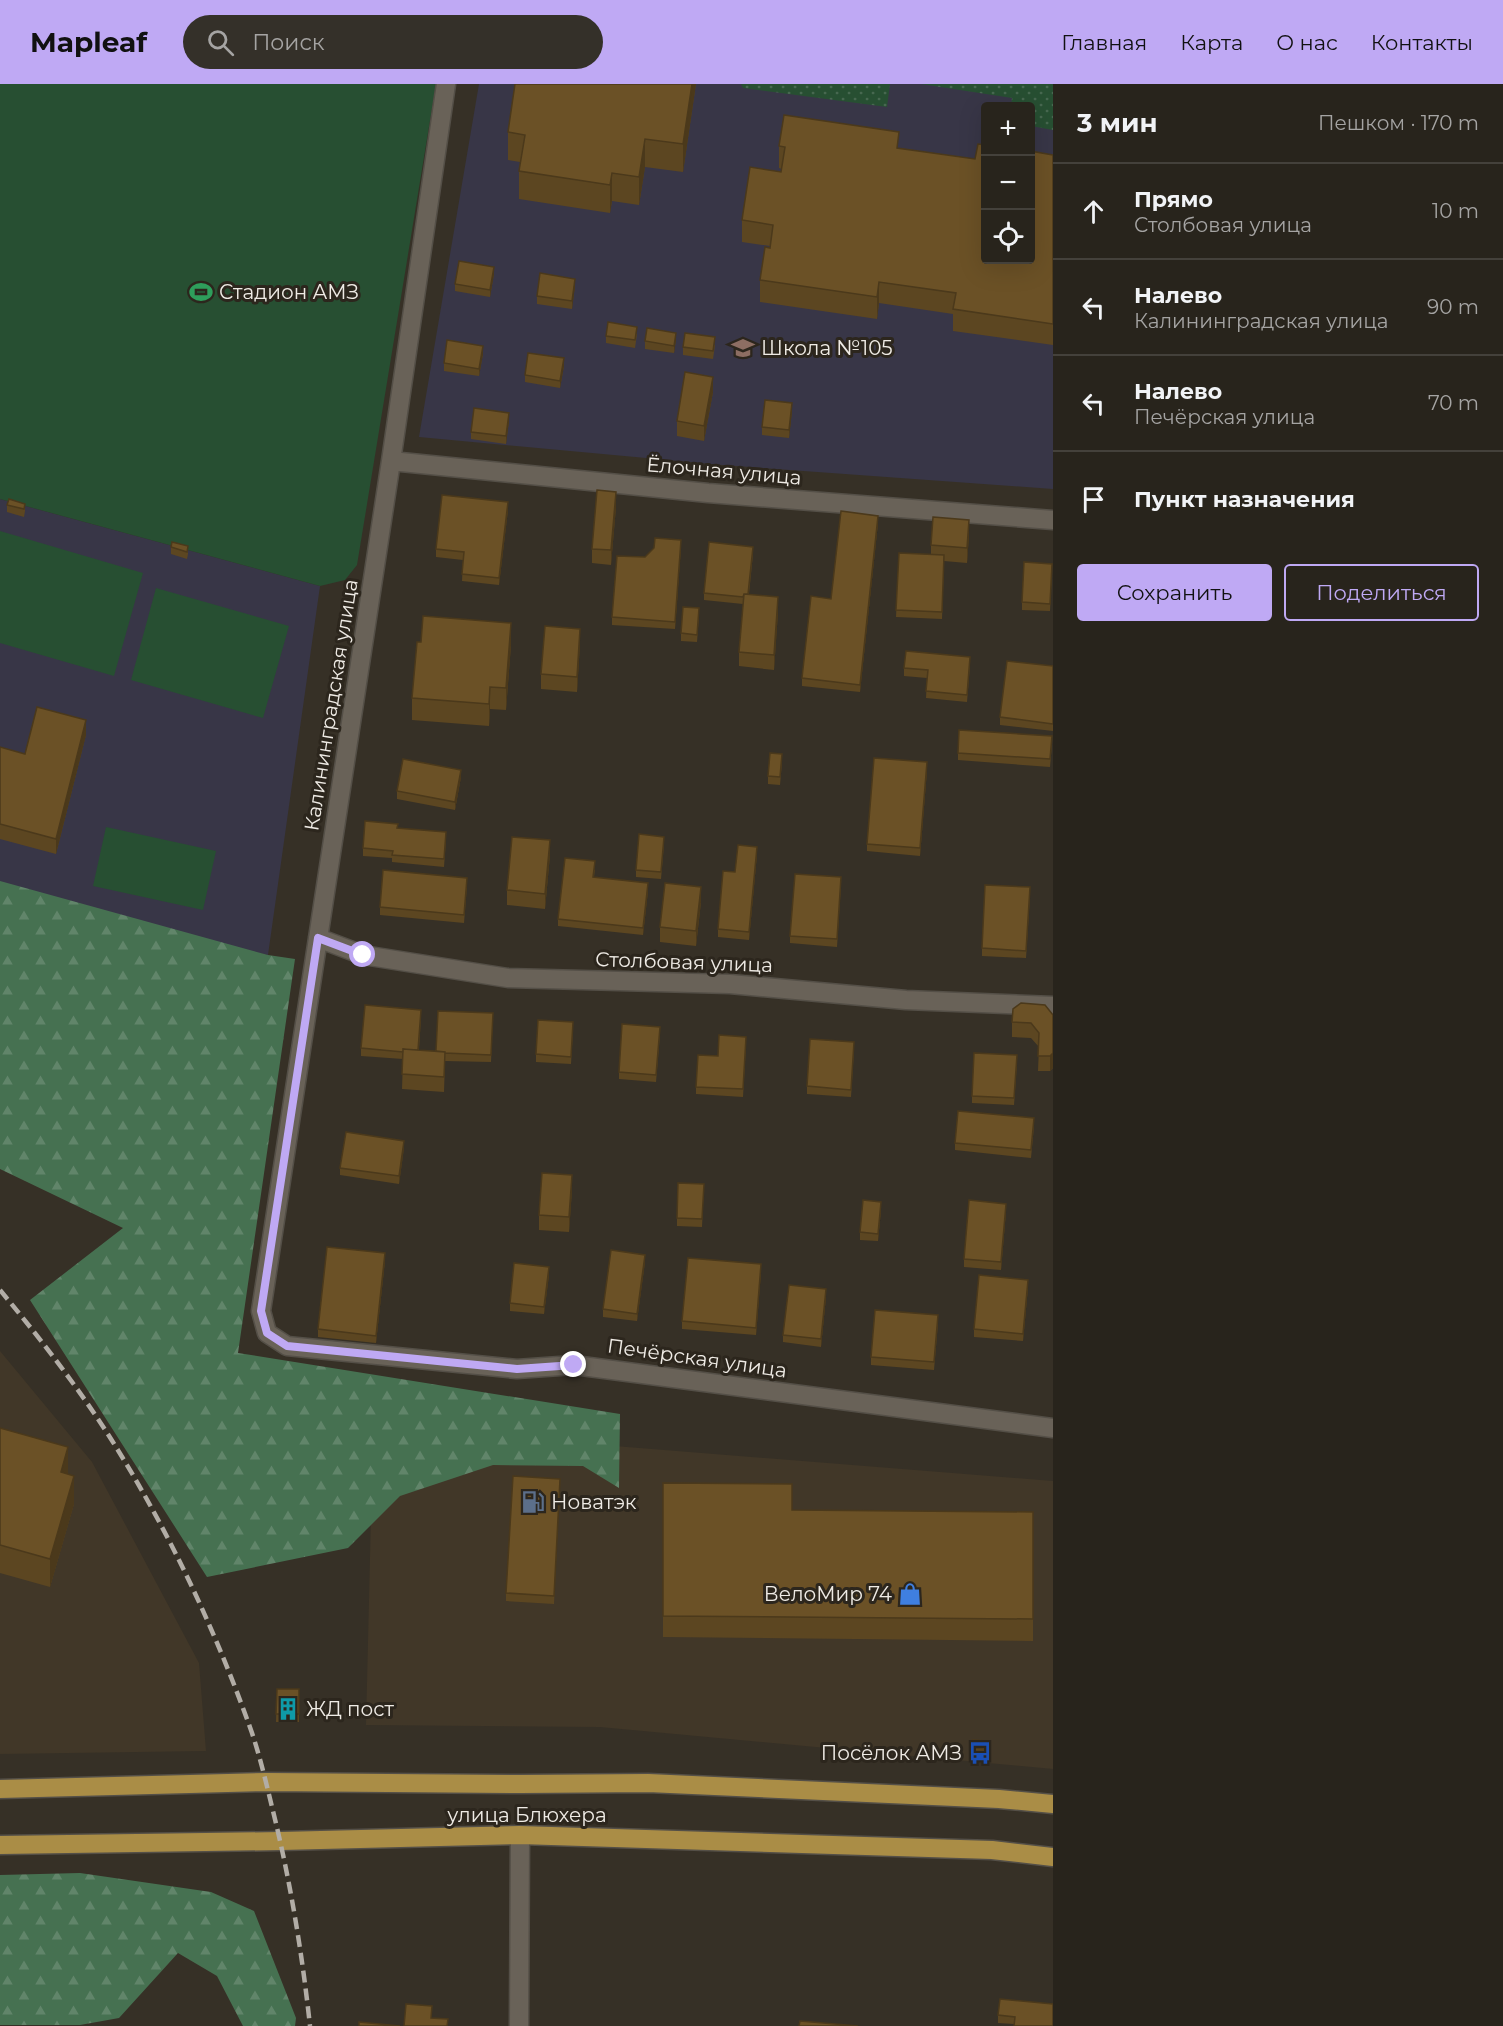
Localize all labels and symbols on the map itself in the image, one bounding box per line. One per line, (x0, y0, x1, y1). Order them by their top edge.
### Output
sports icon: Стадион АМЗ (188, 279, 214, 305)
place label: Стадион АМЗ (219, 280, 359, 304)
school or university icon: Школа №105 (730, 335, 756, 361)
place label: Школа №105 (761, 336, 893, 360)
street label: Ёлочная улица (646, 452, 802, 490)
street label: Калининградская улица (299, 577, 363, 833)
route start (349, 941, 375, 967)
street label: Столбовая улица (595, 947, 773, 977)
street label: Печёрская улица (606, 1334, 788, 1382)
route end (560, 1351, 586, 1377)
fuel station icon: Новатэк (520, 1489, 546, 1515)
place label: Новатэк (551, 1490, 637, 1514)
shop icon: ВелоМир 74 (897, 1581, 923, 1607)
place label: ВелоМир 74 (764, 1582, 892, 1606)
building icon: ЖД пост (275, 1696, 301, 1722)
place label: ЖД пост (306, 1697, 394, 1721)
bus stop icon: Посёлок АМЗ (967, 1740, 993, 1766)
place label: Посёлок АМЗ (821, 1741, 962, 1765)
street label: улица Блюхера (446, 1803, 607, 1827)

